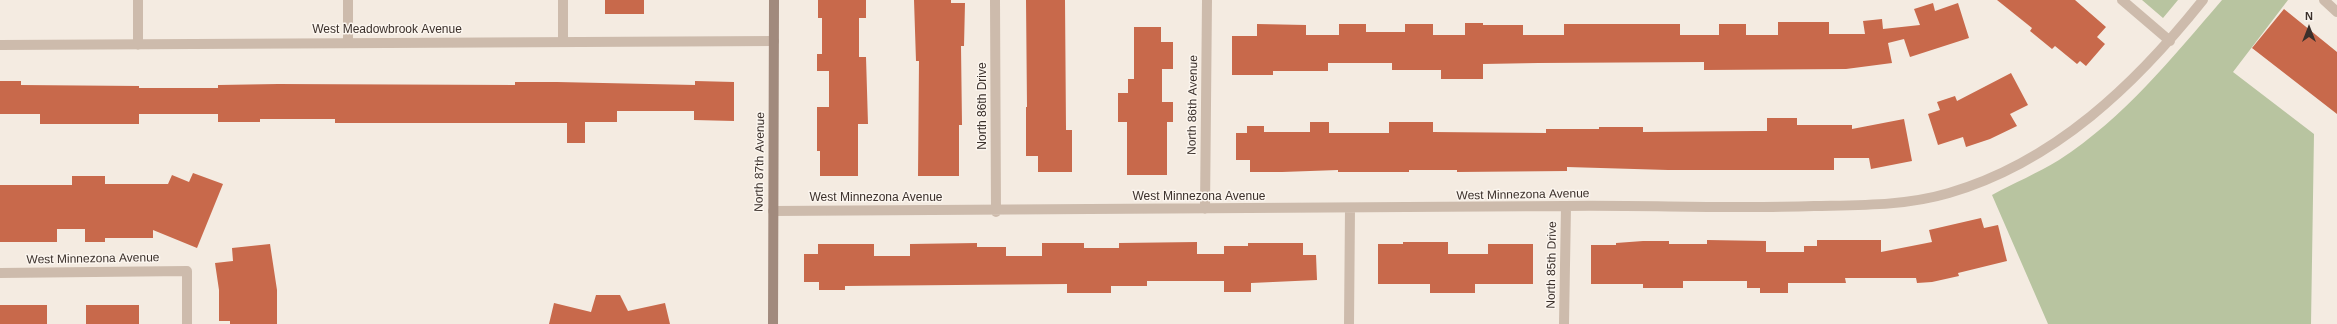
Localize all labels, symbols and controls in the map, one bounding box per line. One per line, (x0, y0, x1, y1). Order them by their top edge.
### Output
north arrow (2289, 8, 2329, 48)
text: N (2305, 10, 2313, 22)
street label: West Meadowbrook Avenue (312, 23, 462, 37)
street label: North 86th Avenue (1185, 55, 1201, 155)
street label: North 86th Drive (976, 62, 990, 150)
street label: North 87th Avenue (752, 112, 768, 212)
street label: West Minnezona Avenue (1456, 187, 1590, 203)
street label: West Minnezona Avenue (1133, 190, 1265, 204)
street label: West Minnezona Avenue (810, 191, 942, 205)
street label: North 85th Drive (1544, 221, 1560, 309)
street label: West Minnezona Avenue (26, 251, 160, 267)

